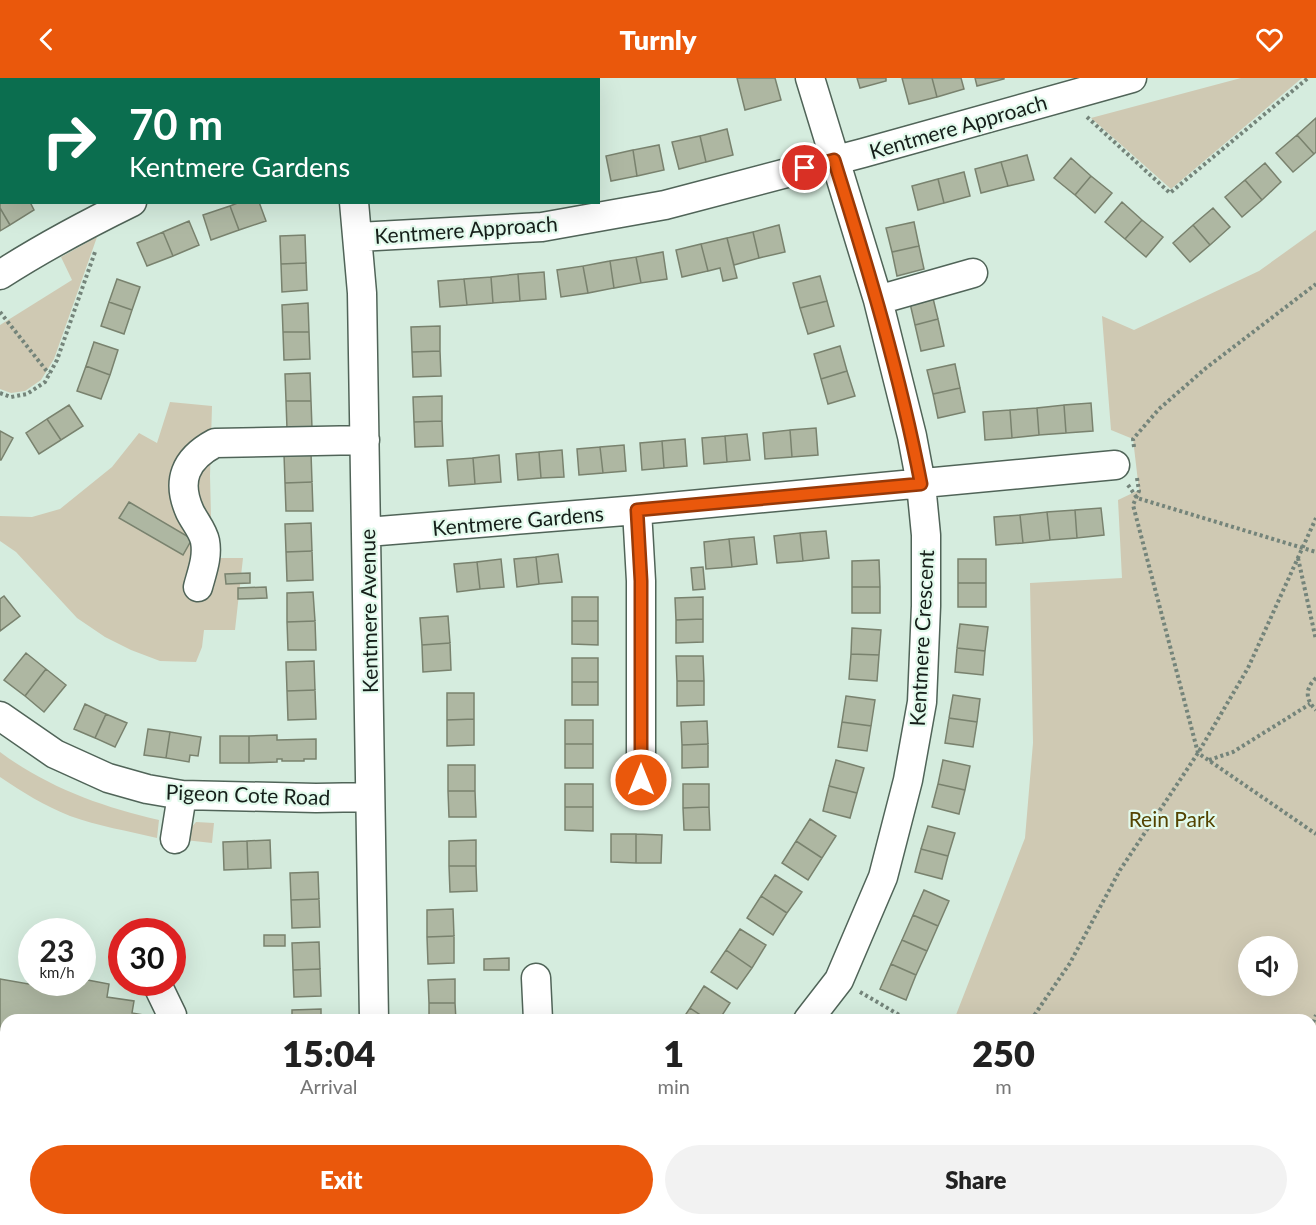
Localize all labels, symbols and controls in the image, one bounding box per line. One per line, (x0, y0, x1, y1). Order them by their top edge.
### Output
icon: back (30, 23, 63, 56)
text: Turnly (620, 23, 696, 56)
icon: heart (1253, 23, 1286, 56)
street label: Kentmere Approach (866, 89, 1050, 163)
text: 70 m (129, 99, 223, 149)
icon: right (30, 102, 108, 180)
pin (779, 142, 830, 193)
text: Kentmere Gardens (129, 150, 350, 183)
icon: arrive (788, 151, 821, 184)
street label: Kentmere Approach (374, 210, 558, 248)
street label: Kentmere Gardens (431, 500, 605, 540)
street label: Kentmere Avenue (354, 529, 382, 693)
street label: Kentmere Crescent (904, 549, 938, 727)
position arrow (609, 748, 673, 812)
street label: Pigeon Cote Road (165, 779, 331, 809)
park label: Rein Park (1129, 806, 1216, 831)
speed limit sign: 30 (108, 918, 186, 996)
text: 23 (40, 932, 74, 968)
map controls (1238, 936, 1298, 996)
button: sound (1238, 936, 1298, 996)
text: km/h (39, 963, 75, 981)
text: 15:04 (282, 1031, 375, 1075)
text: 1 (663, 1031, 684, 1075)
text: 250 (972, 1031, 1035, 1075)
text: Arrival (300, 1074, 358, 1098)
text: min (658, 1074, 690, 1098)
text: m (995, 1074, 1012, 1098)
button: Exit (30, 1145, 653, 1214)
button: Share (665, 1145, 1287, 1214)

